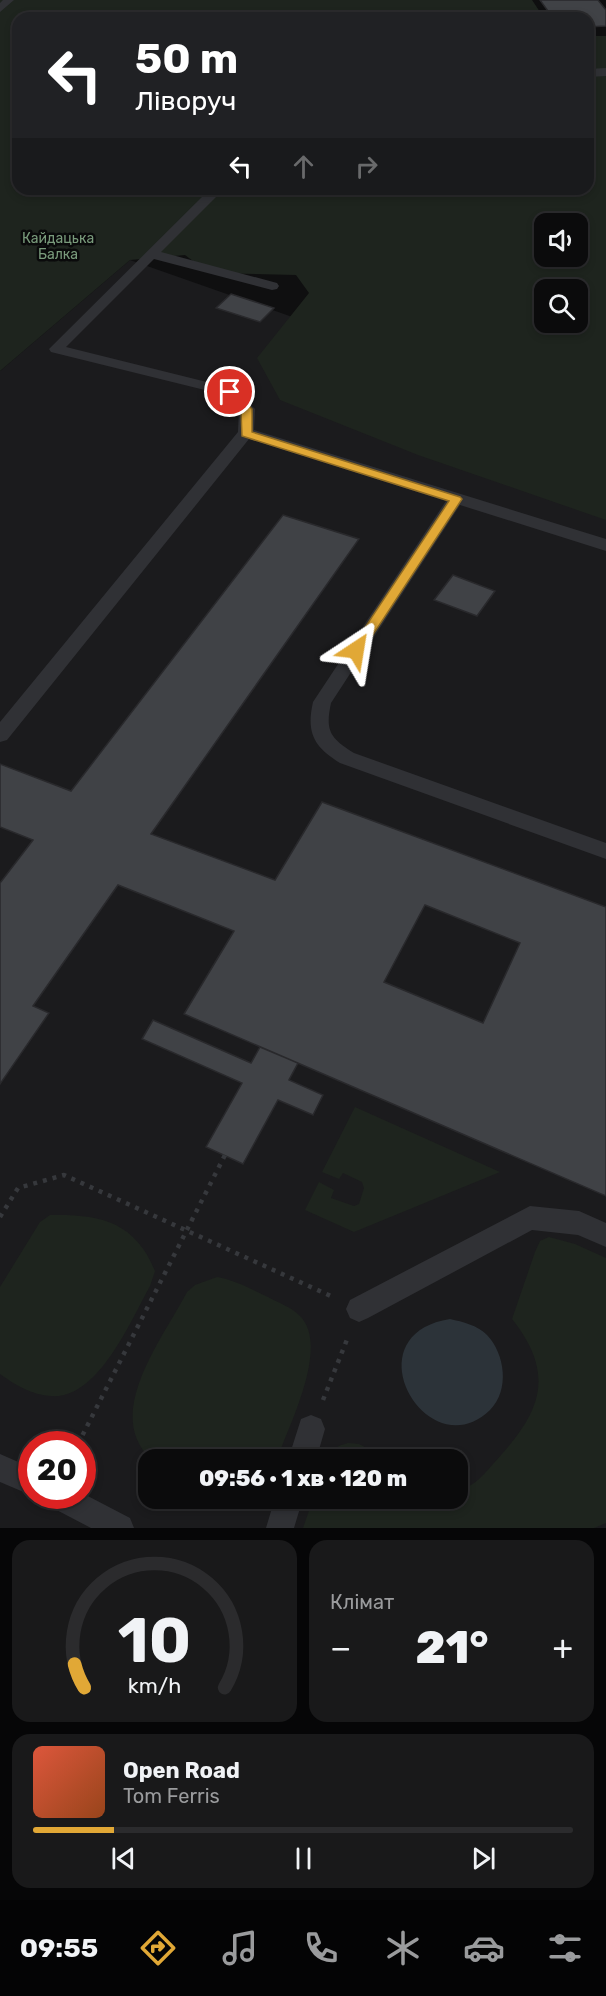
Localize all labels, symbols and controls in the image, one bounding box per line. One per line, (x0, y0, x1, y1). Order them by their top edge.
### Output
text: 50 m (135, 34, 238, 84)
icon: left (36, 36, 114, 114)
text: Ліворуч (135, 85, 236, 117)
icon: left (224, 150, 257, 183)
icon: ahead (287, 150, 320, 183)
icon: right (350, 150, 383, 183)
map controls (534, 213, 588, 333)
button: sound (534, 213, 588, 267)
park label: Кайдацька Балка (22, 230, 94, 263)
button: search (534, 279, 588, 333)
pin (204, 366, 255, 417)
icon: arrive (213, 375, 246, 408)
position arrow (324, 618, 388, 682)
speed limit sign: 20 (18, 1431, 96, 1509)
text: 09:56 · 1 хв · 120 m (199, 1465, 407, 1492)
text: Клімат (330, 1590, 394, 1614)
text: 10 (118, 1604, 191, 1678)
text: 21° (415, 1621, 488, 1674)
text: − (330, 1628, 351, 1667)
text: + (552, 1628, 573, 1667)
text: km/h (128, 1673, 181, 1698)
text: Open Road (123, 1757, 240, 1784)
text: Tom Ferris (123, 1784, 220, 1808)
icon: previous (107, 1842, 140, 1875)
icon: pause (287, 1842, 320, 1875)
icon: next (467, 1842, 500, 1875)
icon: directions (137, 1927, 179, 1969)
icon: music (219, 1927, 261, 1969)
icon: phone (300, 1927, 342, 1969)
icon: climate (382, 1927, 424, 1969)
icon: car (463, 1927, 505, 1969)
icon: filters (544, 1927, 586, 1969)
text: 09:55 (20, 1932, 98, 1964)

